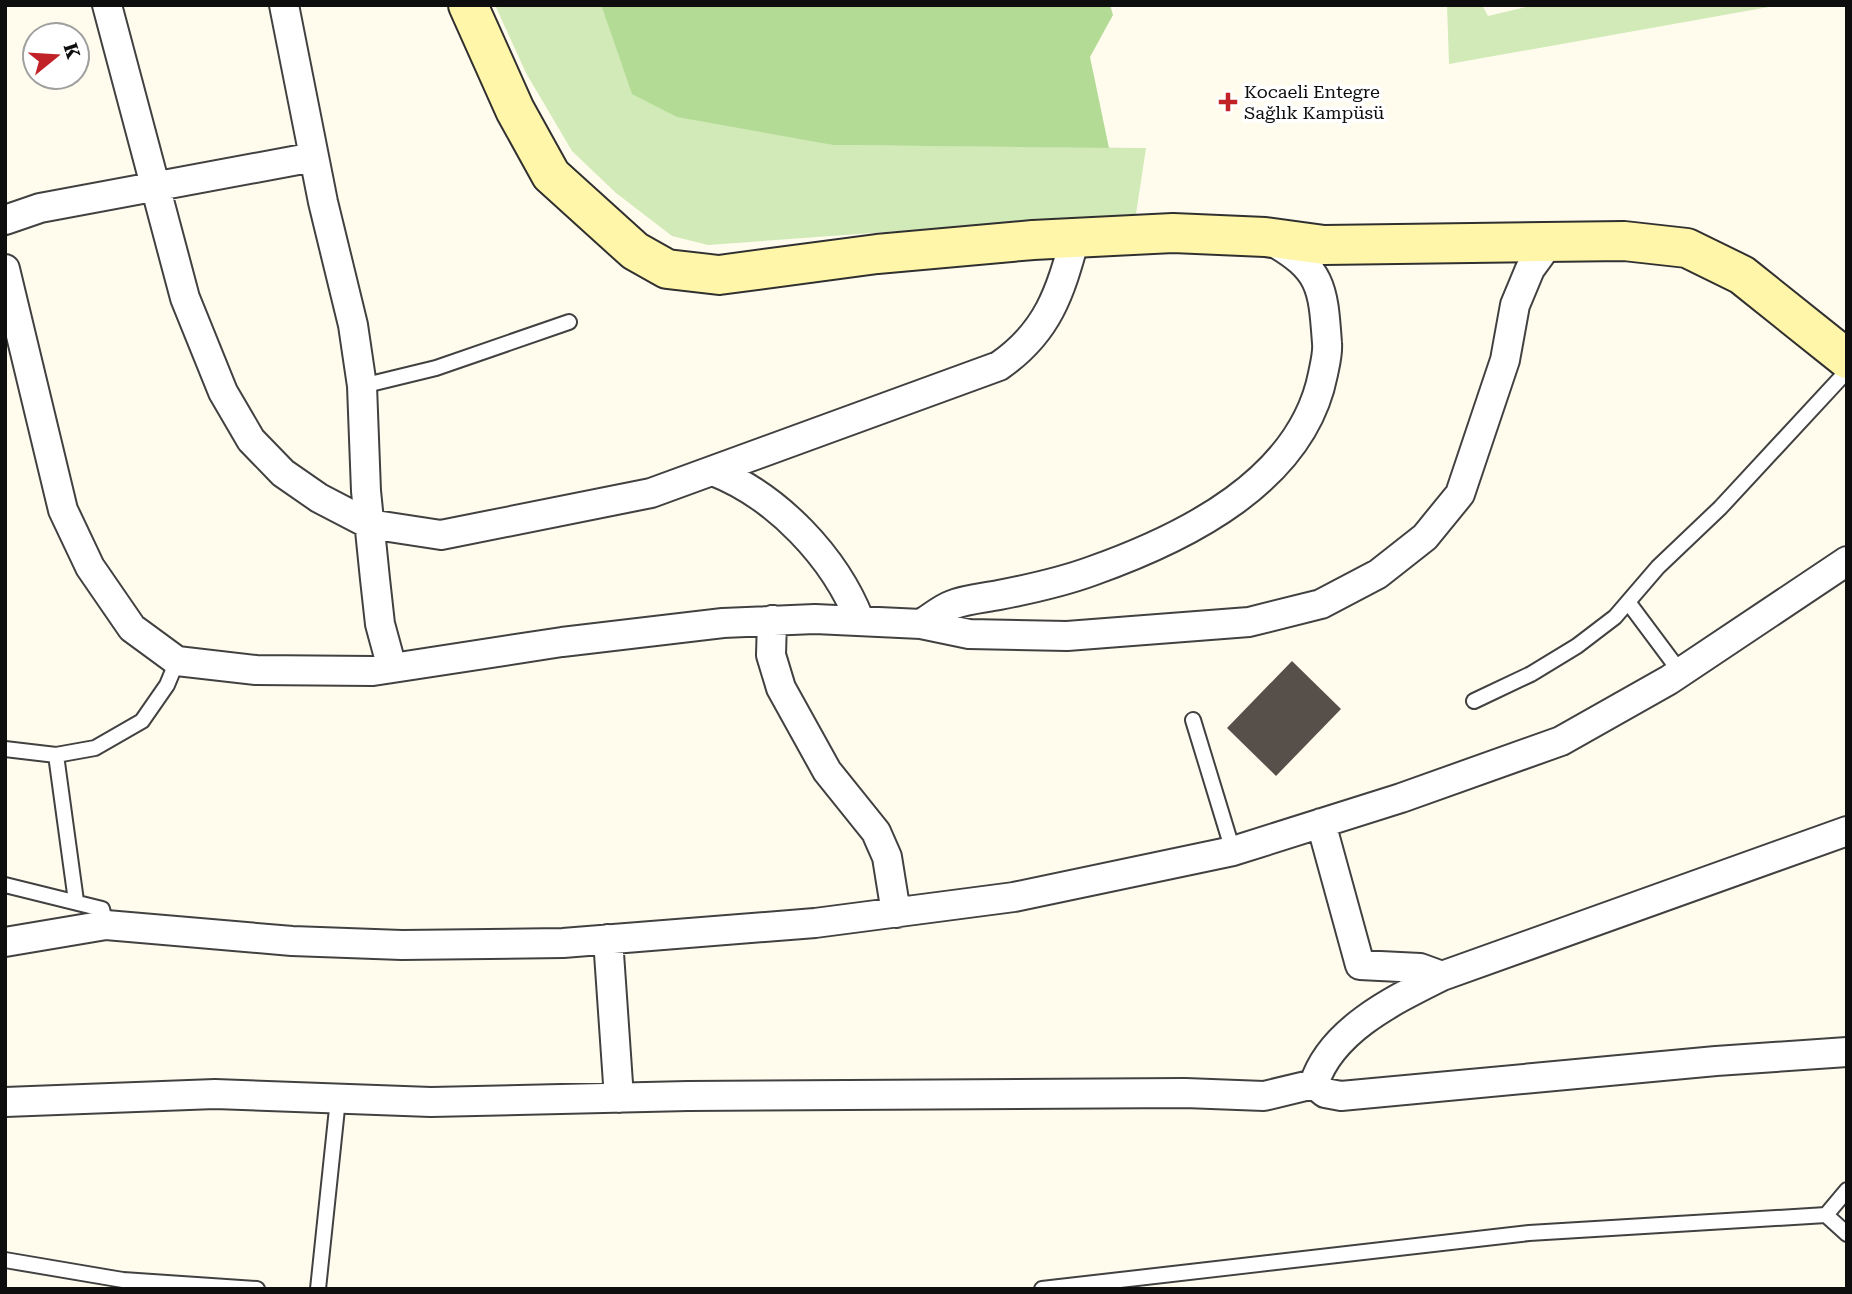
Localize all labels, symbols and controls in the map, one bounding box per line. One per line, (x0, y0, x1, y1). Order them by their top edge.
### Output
north arrow (21, 21, 91, 91)
text: K (58, 40, 85, 62)
place label: Kocaeli Entegre Sağlık Kampüsü (1244, 81, 1384, 123)
marker: Kocaeli Entegre Sağlık Kampüsü (1218, 92, 1238, 112)

